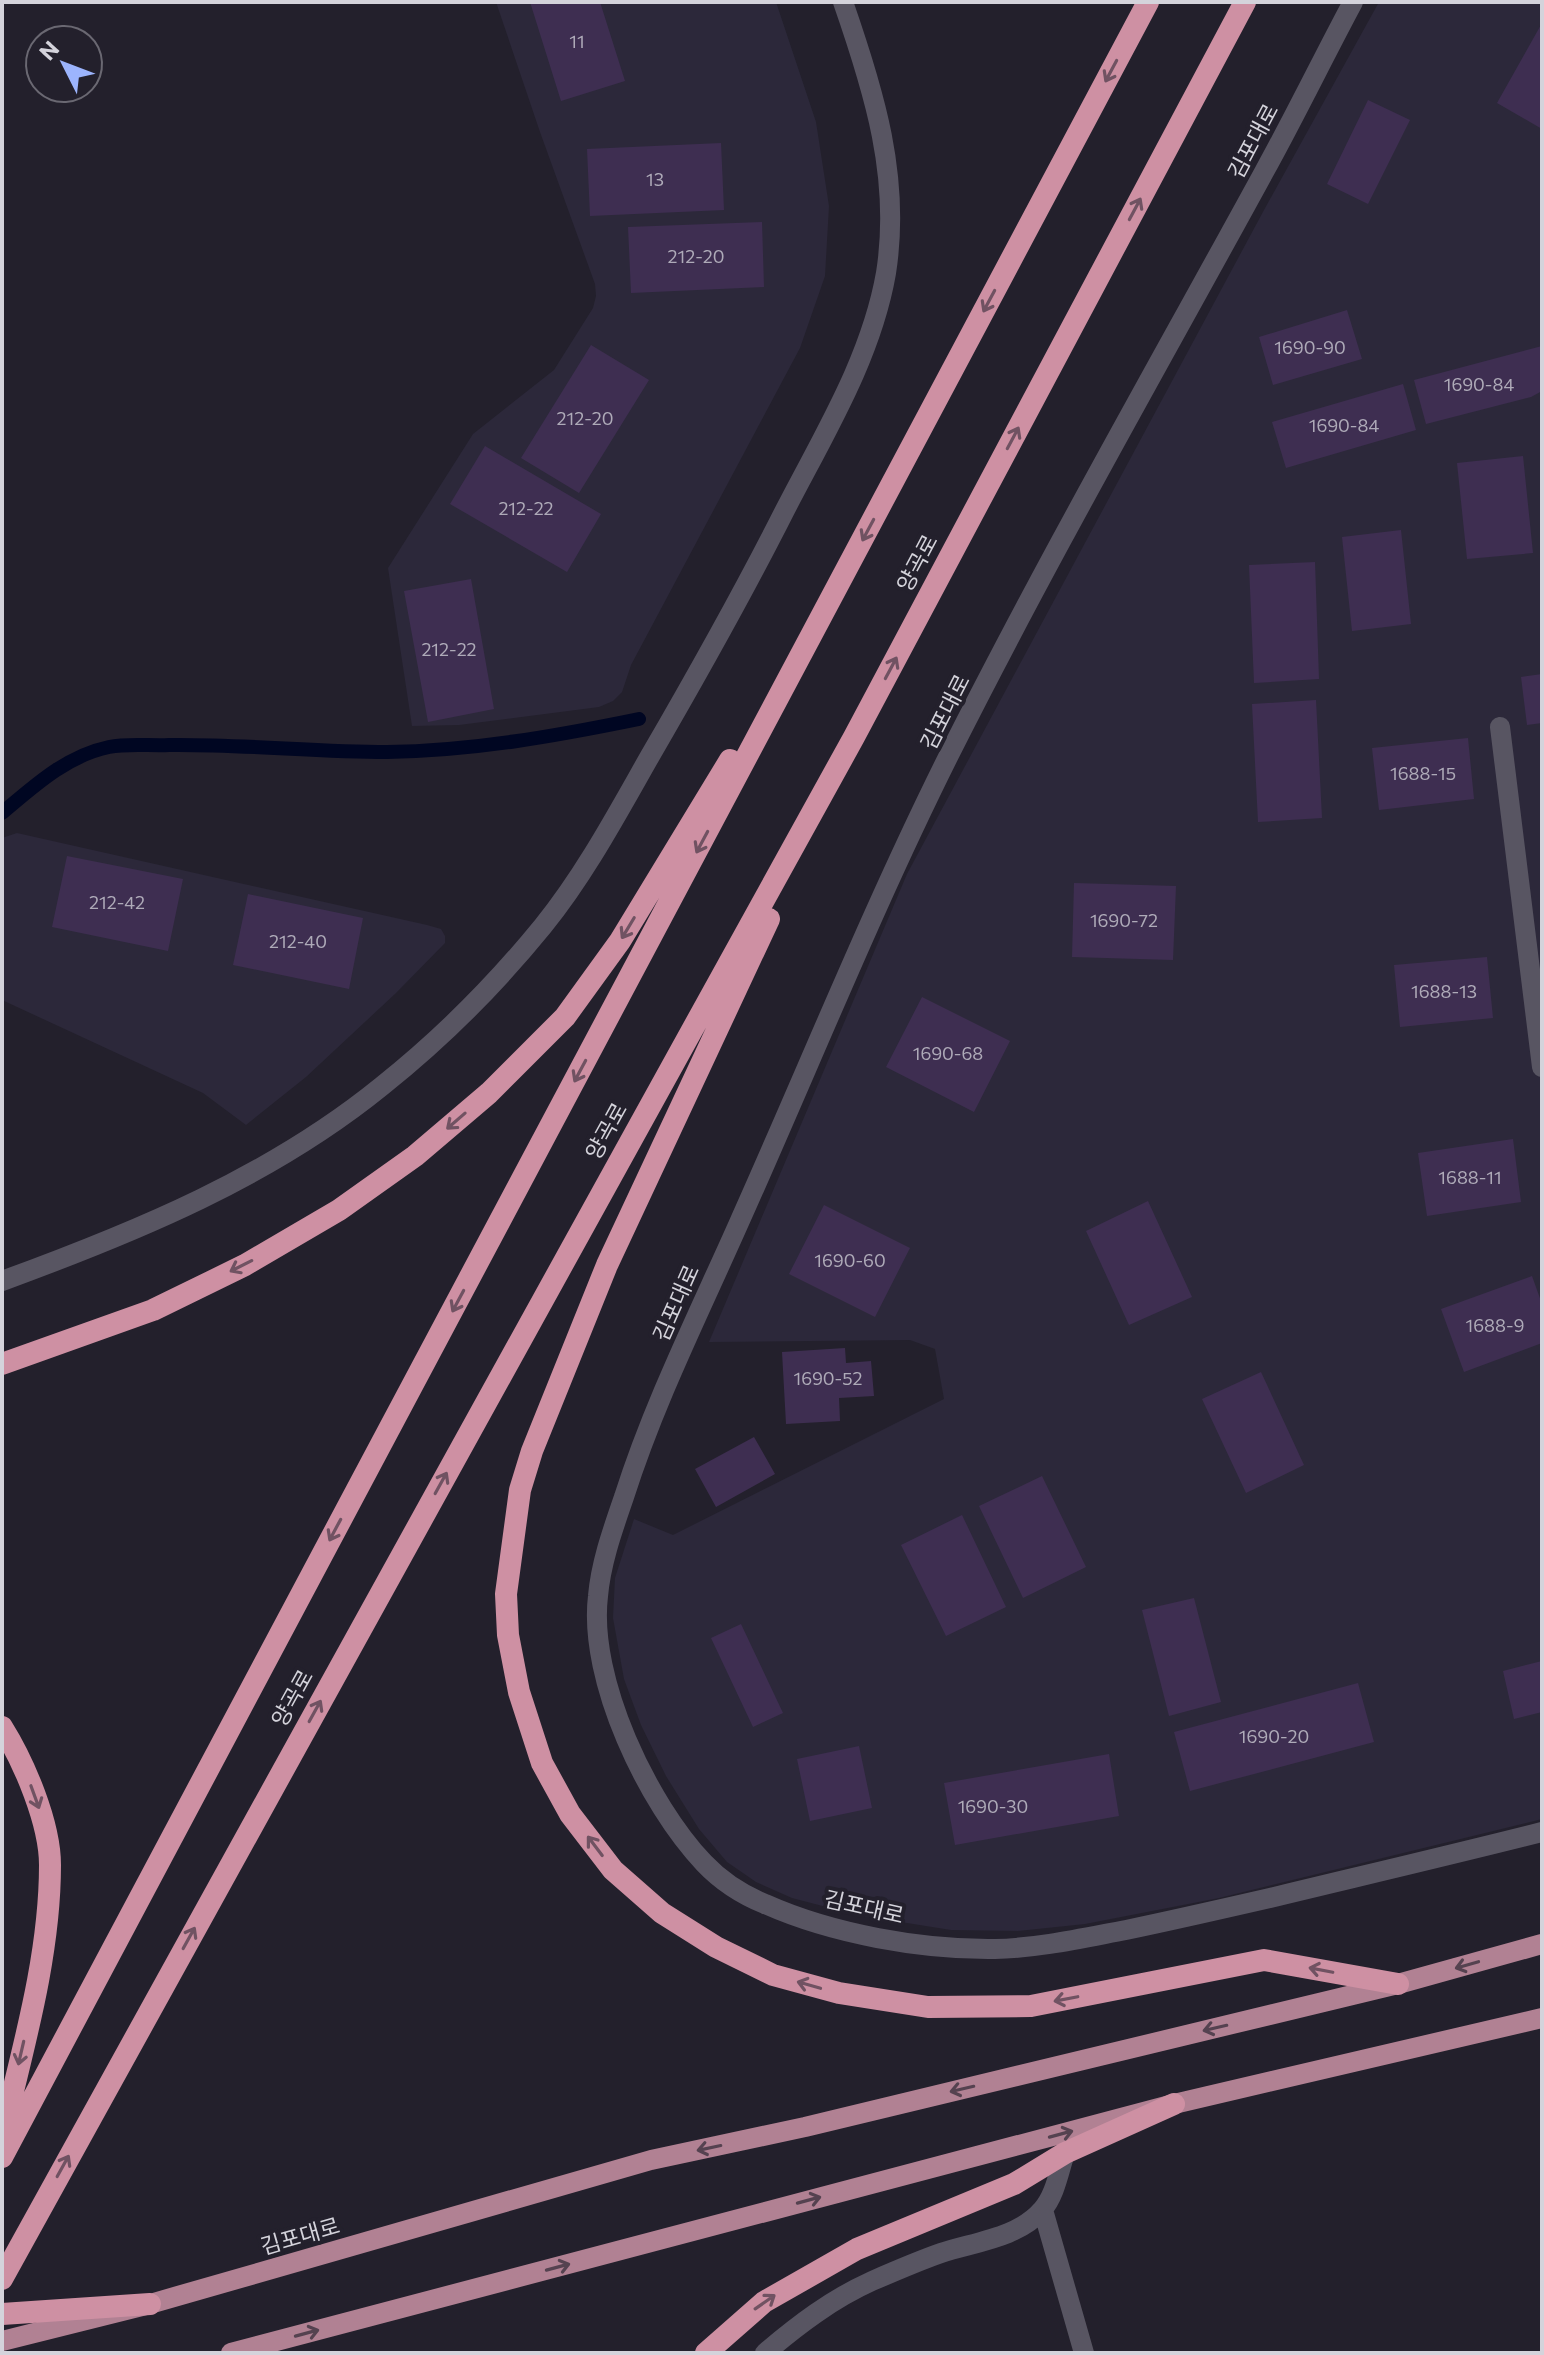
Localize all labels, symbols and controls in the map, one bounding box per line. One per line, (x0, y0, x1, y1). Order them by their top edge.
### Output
north arrow (24, 24, 104, 104)
house number: 11 (569, 30, 585, 52)
text: N (33, 35, 64, 65)
one-way arrow (1103, 59, 1119, 82)
street label: 김포대로 (1222, 99, 1283, 183)
house number: 13 (646, 168, 664, 190)
one-way arrow (1127, 197, 1143, 221)
house number: 212-20 (668, 245, 724, 267)
one-way arrow (981, 288, 997, 312)
house number: 1690-90 (1274, 336, 1346, 358)
house number: 1690-84 (1444, 373, 1514, 395)
house number: 212-20 (557, 407, 613, 429)
house number: 1690-84 (1309, 414, 1379, 436)
one-way arrow (1005, 427, 1021, 451)
house number: 212-22 (498, 497, 554, 519)
one-way arrow (859, 518, 875, 542)
street label: 양곡로 (890, 530, 943, 596)
house number: 212-22 (421, 638, 477, 660)
one-way arrow (883, 657, 899, 680)
street label: 김포대로 (914, 670, 975, 754)
house number: 1688-15 (1390, 762, 1456, 784)
one-way arrow (694, 829, 709, 853)
house number: 212-42 (89, 891, 145, 913)
house number: 1690-72 (1090, 909, 1158, 931)
one-way arrow (619, 916, 635, 939)
house number: 212-40 (269, 930, 327, 952)
house number: 1688-13 (1411, 980, 1477, 1002)
house number: 1690-68 (913, 1042, 983, 1064)
one-way arrow (571, 1059, 587, 1083)
street label: 양곡로 (579, 1098, 632, 1164)
one-way arrow (446, 1112, 466, 1130)
house number: 1688-11 (1438, 1166, 1502, 1188)
house number: 1690-60 (814, 1249, 886, 1271)
one-way arrow (229, 1259, 253, 1275)
street label: 김포대로 (647, 1260, 704, 1345)
one-way arrow (449, 1288, 465, 1312)
house number: 1688-9 (1465, 1314, 1525, 1336)
house number: 1690-52 (794, 1367, 863, 1389)
one-way arrow (434, 1472, 449, 1496)
one-way arrow (327, 1518, 343, 1542)
street label: 양곡로 (265, 1665, 318, 1731)
one-way arrow (307, 1700, 323, 1723)
house number: 1690-20 (1239, 1725, 1309, 1747)
one-way arrow (29, 1784, 43, 1809)
house number: 1690-30 (958, 1795, 1028, 1817)
one-way arrow (586, 1836, 603, 1857)
street label: 김포대로 (822, 1884, 907, 1929)
one-way arrow (182, 1927, 197, 1951)
one-way arrow (1454, 1958, 1480, 1973)
one-way arrow (1309, 1962, 1334, 1977)
one-way arrow (796, 1977, 822, 1992)
one-way arrow (1054, 1992, 1079, 2007)
one-way arrow (1202, 2022, 1228, 2037)
one-way arrow (13, 2039, 28, 2065)
one-way arrow (949, 2082, 975, 2097)
one-way arrow (1047, 2125, 1073, 2140)
one-way arrow (696, 2141, 722, 2156)
one-way arrow (55, 2155, 71, 2178)
one-way arrow (796, 2192, 822, 2207)
street label: 김포대로 (257, 2211, 342, 2260)
one-way arrow (545, 2258, 570, 2273)
one-way arrow (754, 2294, 775, 2311)
one-way arrow (293, 2325, 319, 2340)

